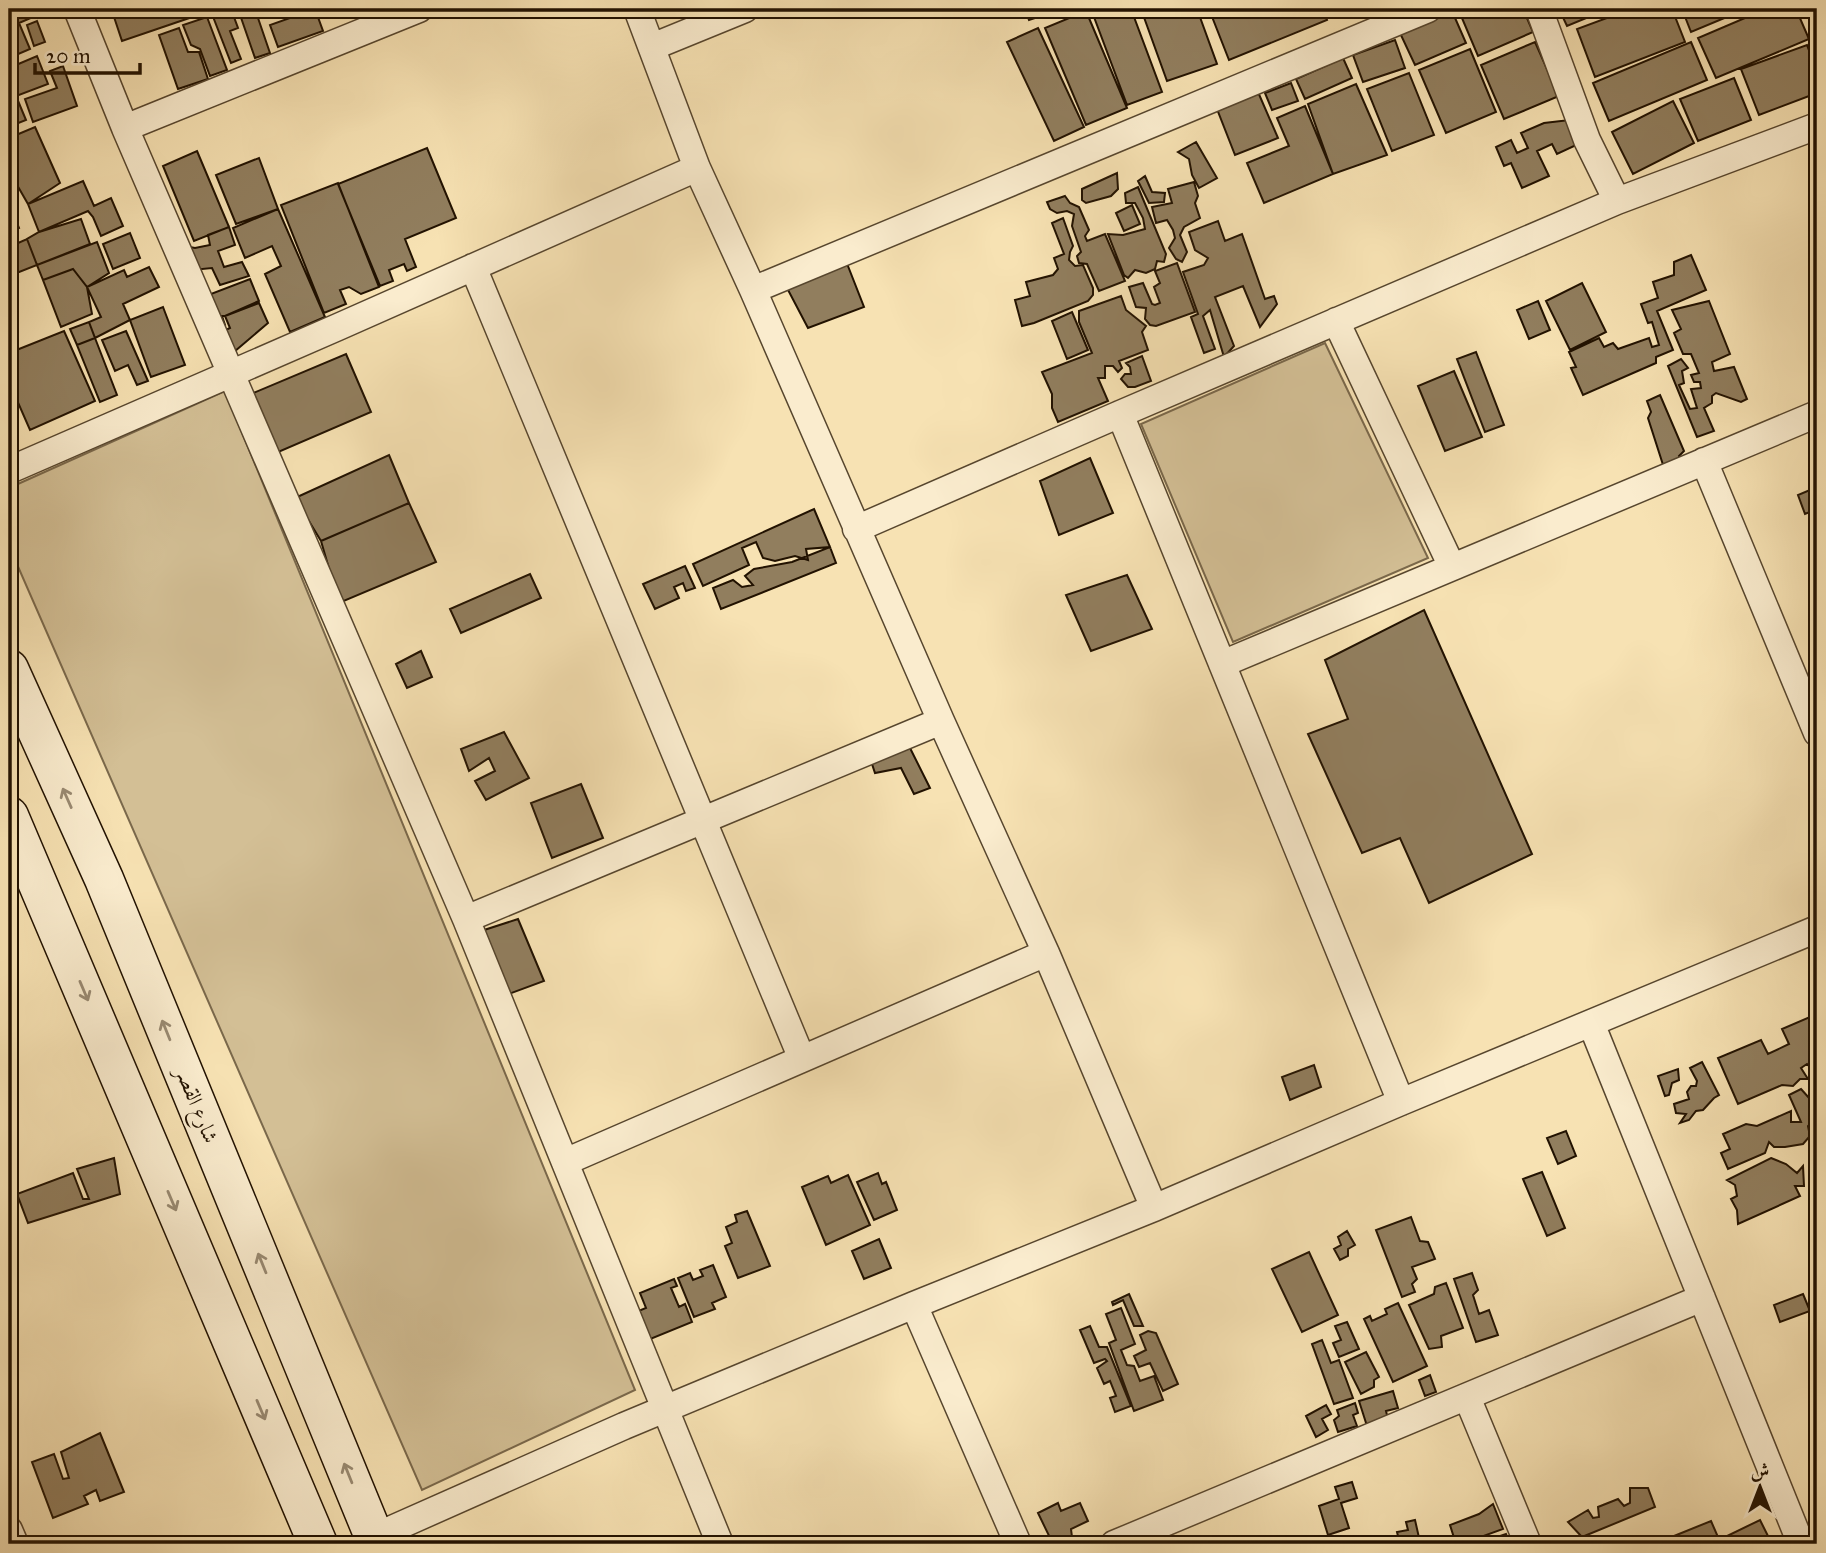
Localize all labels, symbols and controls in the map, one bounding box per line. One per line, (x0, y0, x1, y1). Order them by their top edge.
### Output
scale bar (35, 32, 140, 76)
text: 20 m (46, 43, 91, 69)
one-way arrow (60, 788, 73, 809)
one-way arrow (78, 980, 91, 1002)
one-way arrow (158, 1020, 171, 1041)
street label: شارع القصر (165, 1061, 224, 1149)
one-way arrow (167, 1189, 180, 1211)
one-way arrow (254, 1253, 267, 1274)
one-way arrow (256, 1399, 269, 1420)
north arrow (1724, 1452, 1794, 1522)
text: ش (1751, 1459, 1769, 1482)
one-way arrow (341, 1463, 354, 1485)

